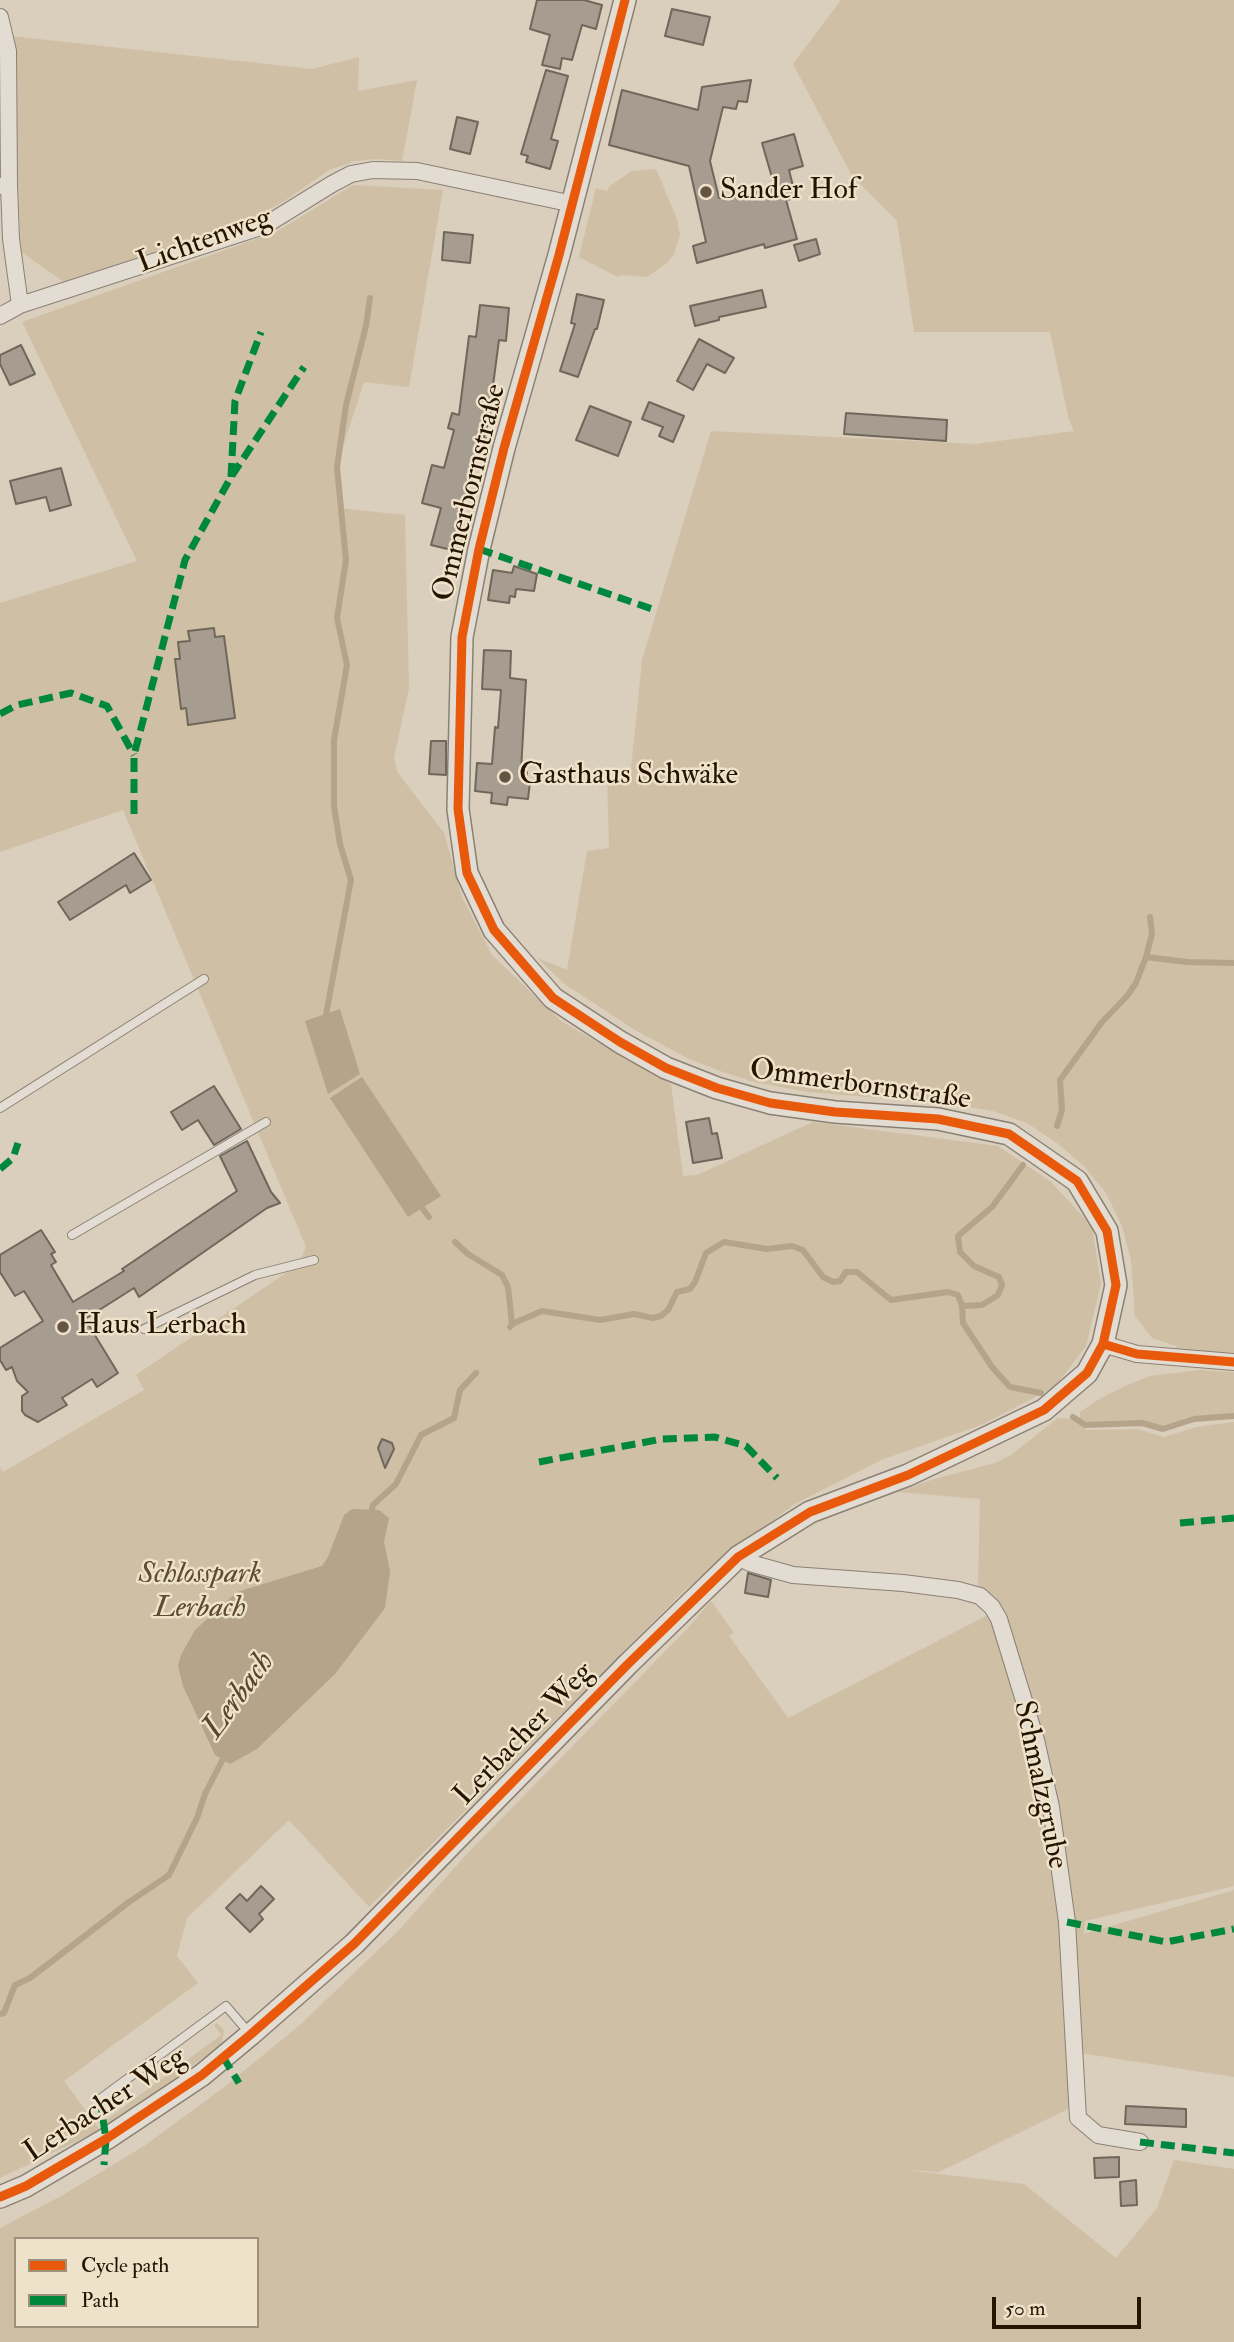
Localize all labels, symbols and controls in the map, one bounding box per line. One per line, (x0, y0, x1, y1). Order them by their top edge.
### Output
place label: Sander Hof (720, 174, 858, 210)
marker: Sander Hof (698, 184, 714, 200)
street label: Lichtenweg (133, 201, 277, 283)
street label: Ommerbornstraße (427, 381, 515, 605)
place label: Gasthaus Schwäke (519, 759, 738, 795)
marker: Gasthaus Schwäke (497, 769, 513, 785)
street label: Ommerbornstraße (747, 1053, 973, 1119)
place label: Haus Lerbach (77, 1309, 246, 1345)
marker: Haus Lerbach (55, 1319, 71, 1335)
park label: Schlosspark Lerbach (138, 1558, 262, 1628)
water label: Lerbach (196, 1645, 284, 1747)
street label: Lerbacher Weg (448, 1656, 602, 1814)
street label: Schmalzgrube (1004, 1698, 1074, 1872)
street label: Lerbacher Weg (18, 2040, 194, 2172)
legend (14, 2237, 259, 2328)
text: Cycle path (81, 2252, 169, 2279)
scale bar (996, 2282, 1145, 2326)
text: Path (81, 2287, 119, 2314)
text: 50 m (1005, 2295, 1046, 2322)

